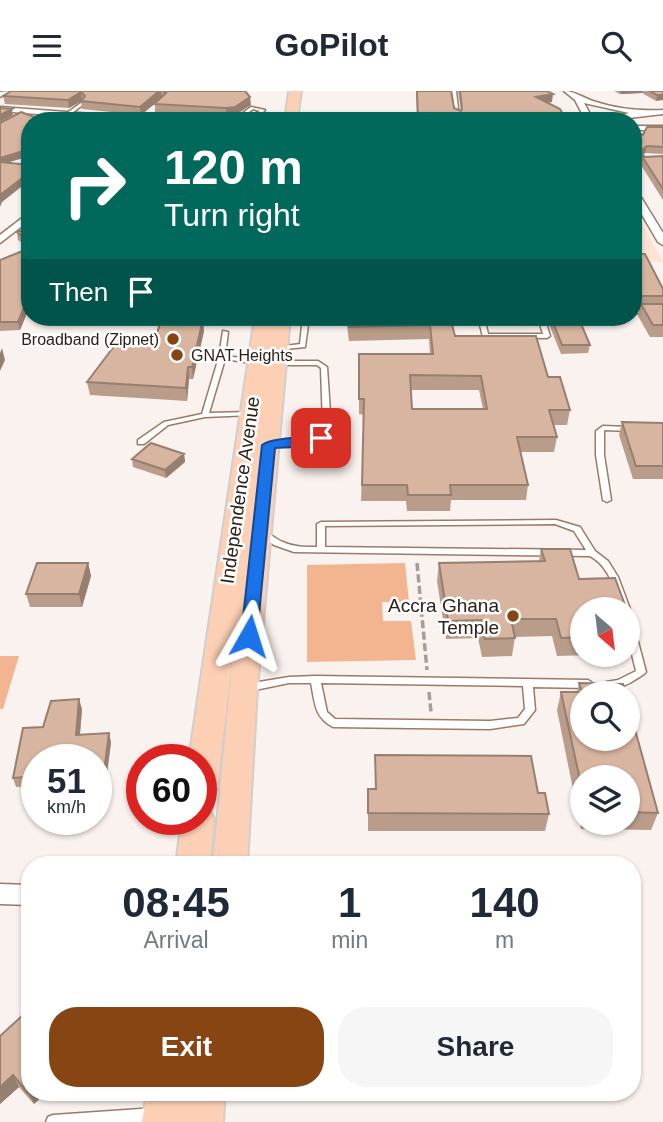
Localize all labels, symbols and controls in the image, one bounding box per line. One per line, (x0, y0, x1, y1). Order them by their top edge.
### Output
icon: menu (28, 27, 66, 65)
text: GoPilot (275, 27, 388, 63)
icon: search (597, 27, 635, 65)
icon: right (49, 140, 140, 231)
text: 120 m (164, 140, 303, 194)
text: Turn right (164, 197, 300, 233)
icon: arrive (122, 273, 160, 311)
text: Then (49, 277, 108, 307)
place label: Broadband (Zipnet) (21, 331, 159, 348)
marker: Broadband (Zipnet) (165, 331, 181, 347)
marker: GNAT Heights (169, 347, 185, 363)
place label: GNAT Heights (191, 347, 293, 364)
street label: Independence Avenue (216, 395, 264, 585)
pin (291, 408, 351, 468)
icon: arrive (302, 419, 340, 457)
place label: Accra Ghana Temple (388, 595, 499, 638)
north arrow (570, 597, 640, 667)
map controls (570, 597, 640, 835)
position arrow (212, 599, 286, 673)
marker: Accra Ghana Temple (505, 608, 521, 624)
button: search (570, 681, 640, 751)
speed limit sign: 60 (126, 744, 217, 835)
text: 51 (47, 761, 86, 800)
button: layers (570, 765, 640, 835)
text: km/h (47, 797, 86, 817)
text: 08:45 (122, 879, 230, 926)
text: 1 (338, 879, 361, 926)
text: 140 (470, 879, 540, 926)
text: Arrival (143, 927, 209, 953)
text: min (331, 927, 368, 953)
text: m (495, 927, 514, 953)
button: Exit (49, 1007, 324, 1087)
button: Share (338, 1007, 613, 1087)

